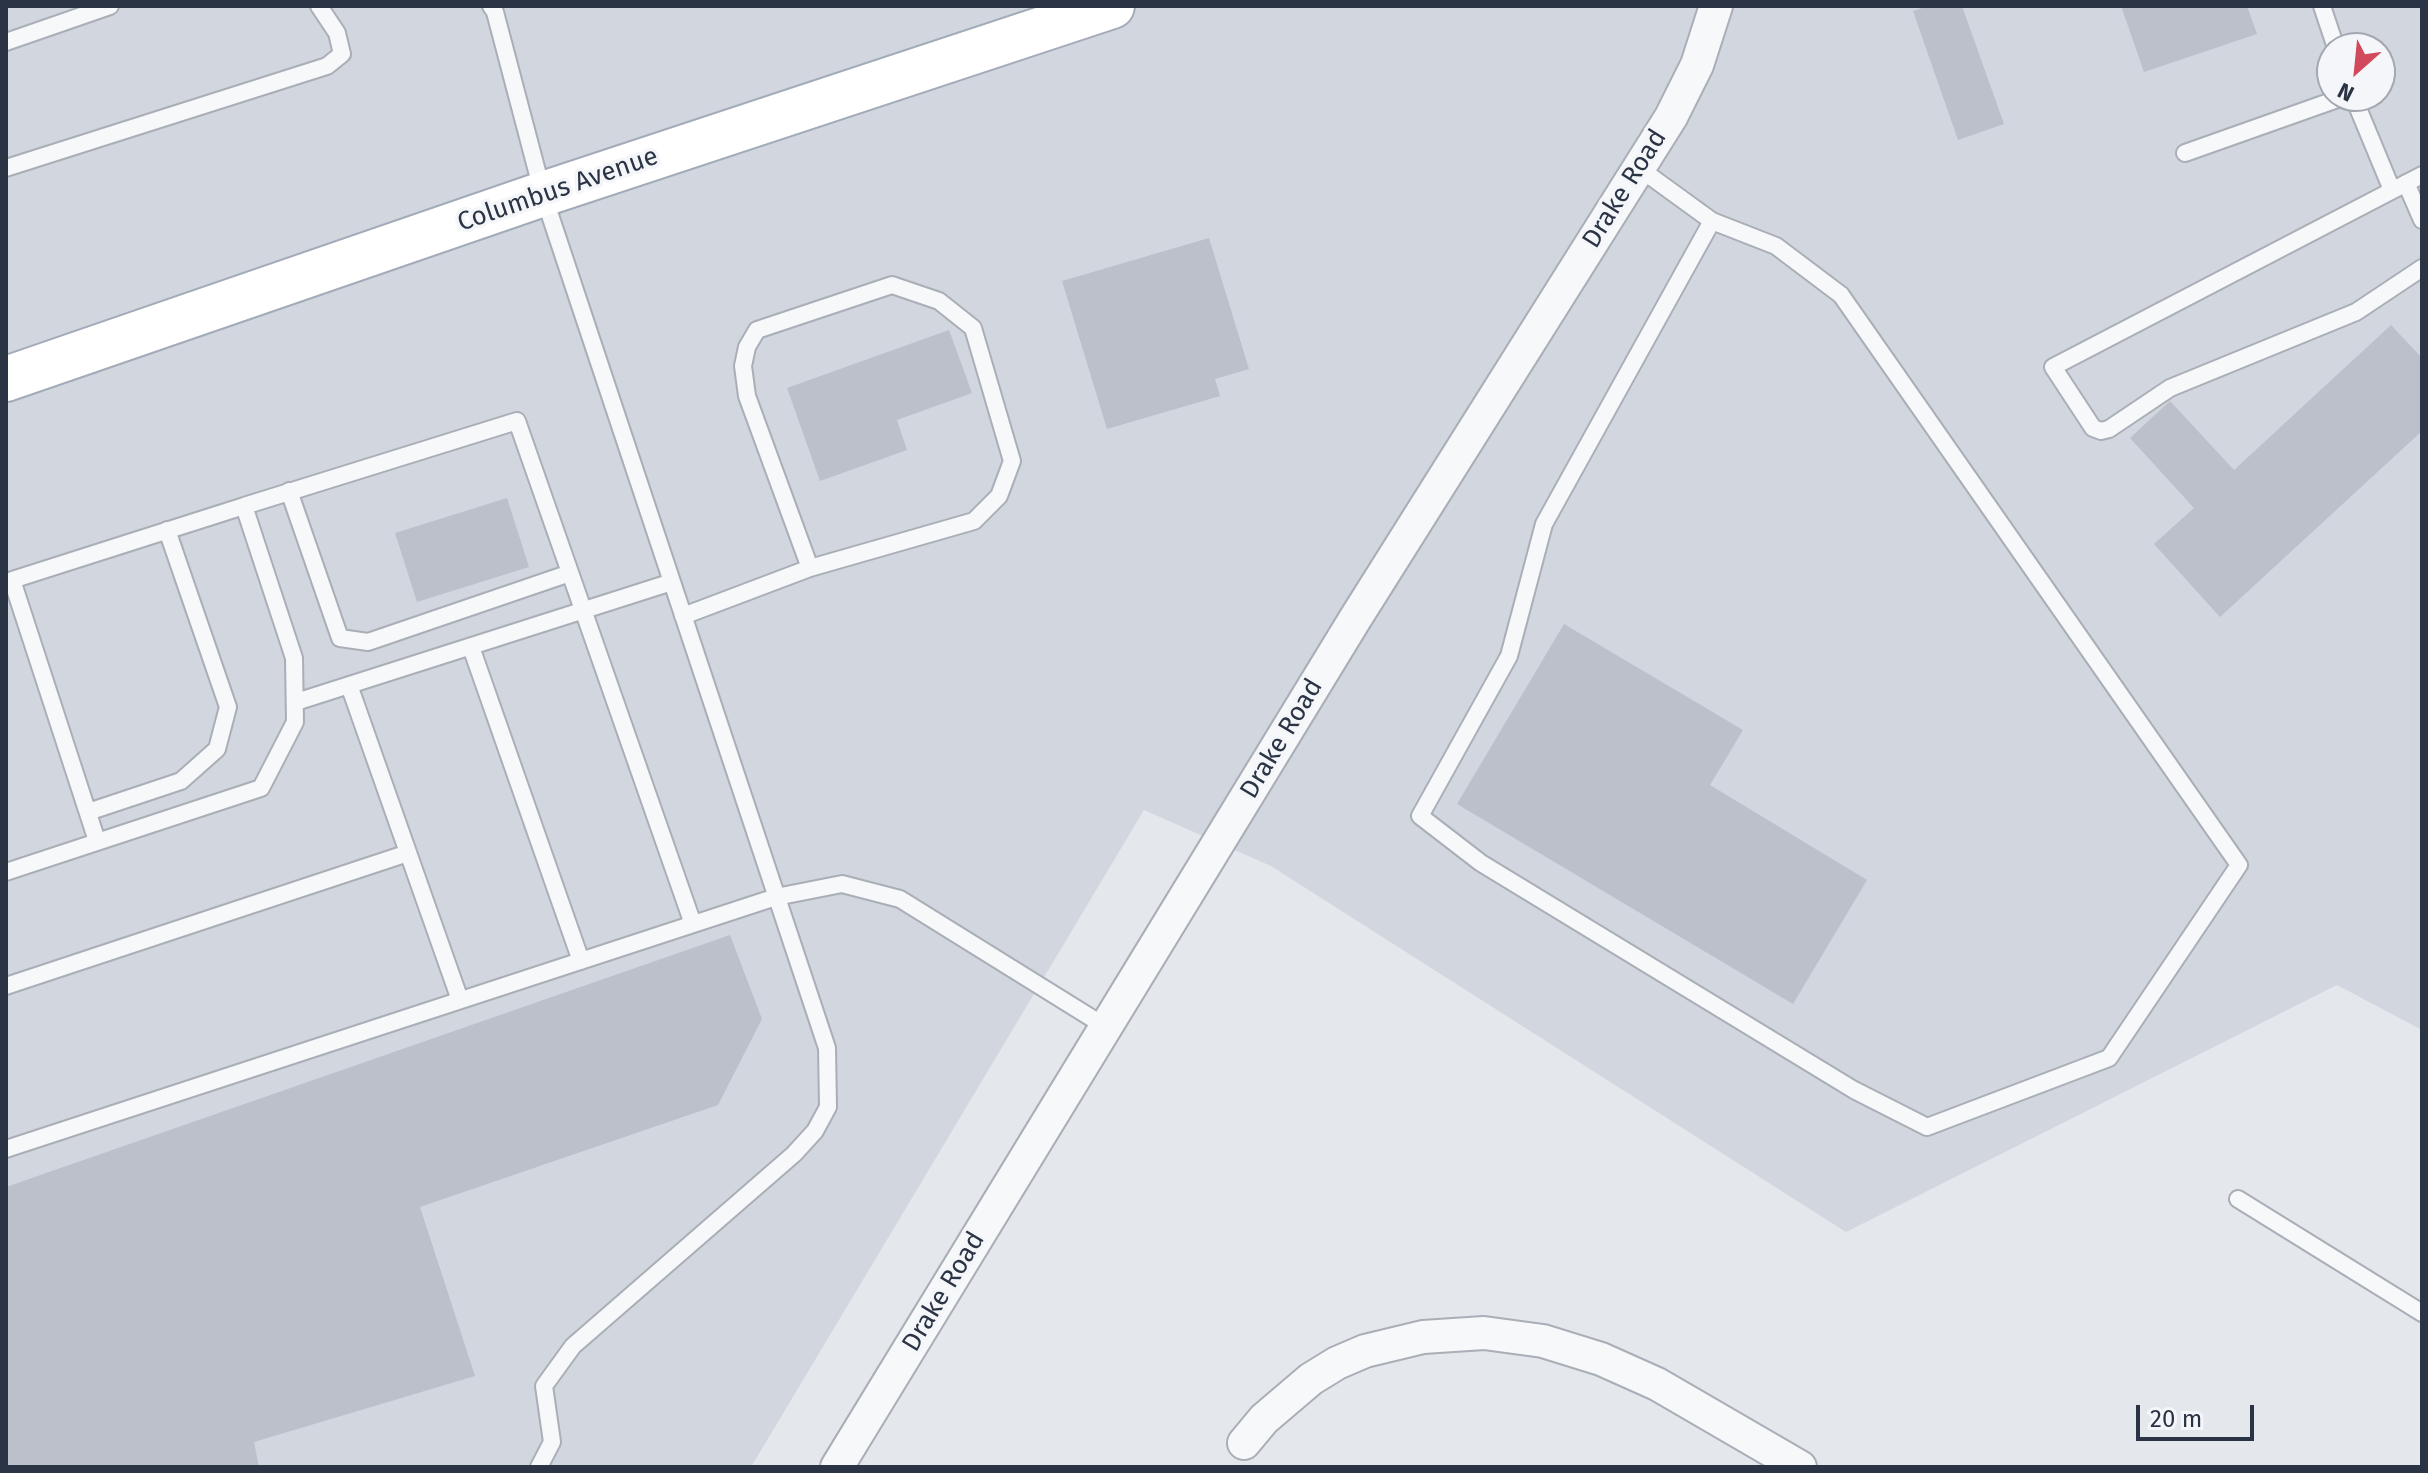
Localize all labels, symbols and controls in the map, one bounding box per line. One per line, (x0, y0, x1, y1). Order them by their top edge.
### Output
north arrow (2316, 32, 2396, 112)
text: N (2333, 77, 2358, 107)
street label: Drake Road (1576, 124, 1674, 254)
street label: Columbus Avenue (454, 141, 662, 239)
street label: Drake Road (1234, 673, 1330, 805)
street label: Drake Road (896, 1226, 992, 1358)
scale bar (2140, 1389, 2258, 1439)
text: 20 m (2150, 1405, 2202, 1433)

